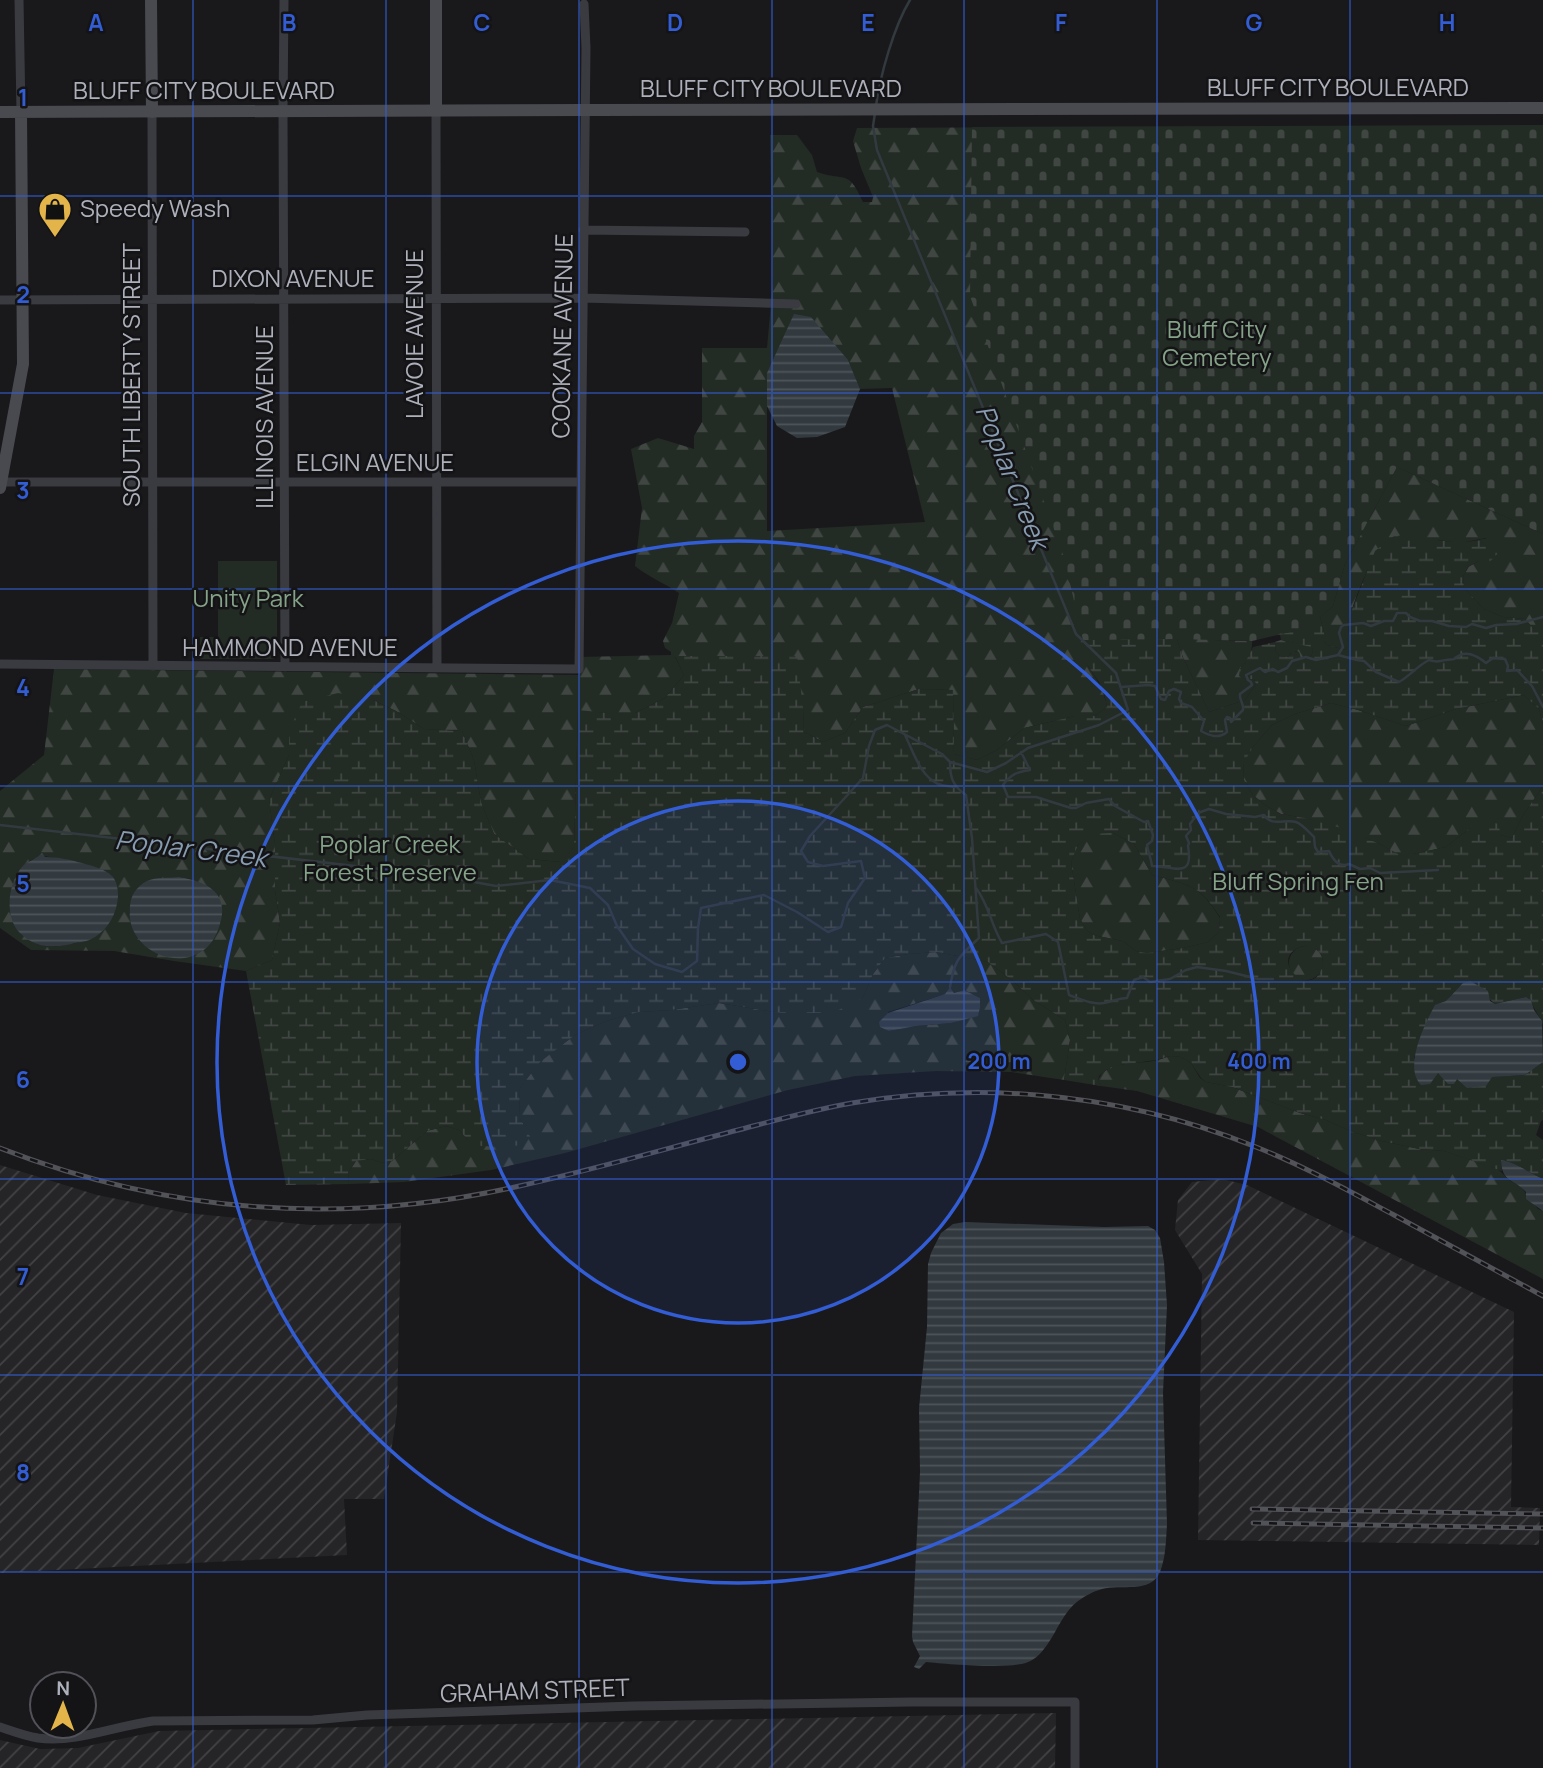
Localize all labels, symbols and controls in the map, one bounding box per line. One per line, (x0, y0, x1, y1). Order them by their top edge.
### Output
text: A (88, 6, 104, 38)
text: B (282, 6, 296, 38)
text: C (474, 6, 491, 38)
text: D (667, 6, 683, 38)
text: E (861, 6, 875, 38)
text: F (1055, 6, 1067, 38)
text: G (1246, 6, 1263, 38)
text: H (1439, 6, 1455, 38)
street label: BLUFF CITY BOULEVARD (1207, 70, 1469, 103)
street label: BLUFF CITY BOULEVARD (640, 71, 902, 104)
street label: BLUFF CITY BOULEVARD (73, 73, 335, 106)
text: 1 (18, 81, 28, 113)
shop icon: Speedy Wash (36, 190, 74, 239)
place label: Speedy Wash (80, 191, 230, 224)
street label: COOKANE AVENUE (543, 233, 580, 439)
street label: SOUTH LIBERTY STREET (114, 242, 147, 507)
street label: LAVOIE AVENUE (397, 249, 430, 419)
street label: DIXON AVENUE (212, 261, 374, 294)
text: 2 (16, 278, 30, 310)
park label: Bluff City Cemetery (1162, 312, 1272, 373)
street label: ILLINOIS AVENUE (247, 325, 280, 509)
water label: Poplar Creek (968, 399, 1060, 558)
street label: ELGIN AVENUE (296, 445, 454, 478)
text: 3 (16, 474, 30, 506)
park label: Unity Park (192, 581, 305, 614)
street label: HAMMOND AVENUE (182, 630, 398, 663)
text: 4 (16, 671, 30, 703)
water label: Poplar Creek (113, 821, 273, 876)
park label: Poplar Creek Forest Preserve (303, 827, 477, 888)
park label: Bluff Spring Fen (1212, 864, 1384, 897)
text: 5 (16, 867, 30, 899)
text: 200 m (967, 1047, 1031, 1075)
text: 400 m (1227, 1047, 1291, 1075)
centre of rings (726, 1050, 750, 1074)
text: 6 (16, 1063, 30, 1095)
text: 7 (17, 1260, 29, 1292)
text: 8 (16, 1456, 30, 1488)
north arrow (28, 1670, 98, 1740)
street label: GRAHAM STREET (440, 1670, 631, 1709)
text: N (56, 1675, 70, 1701)

